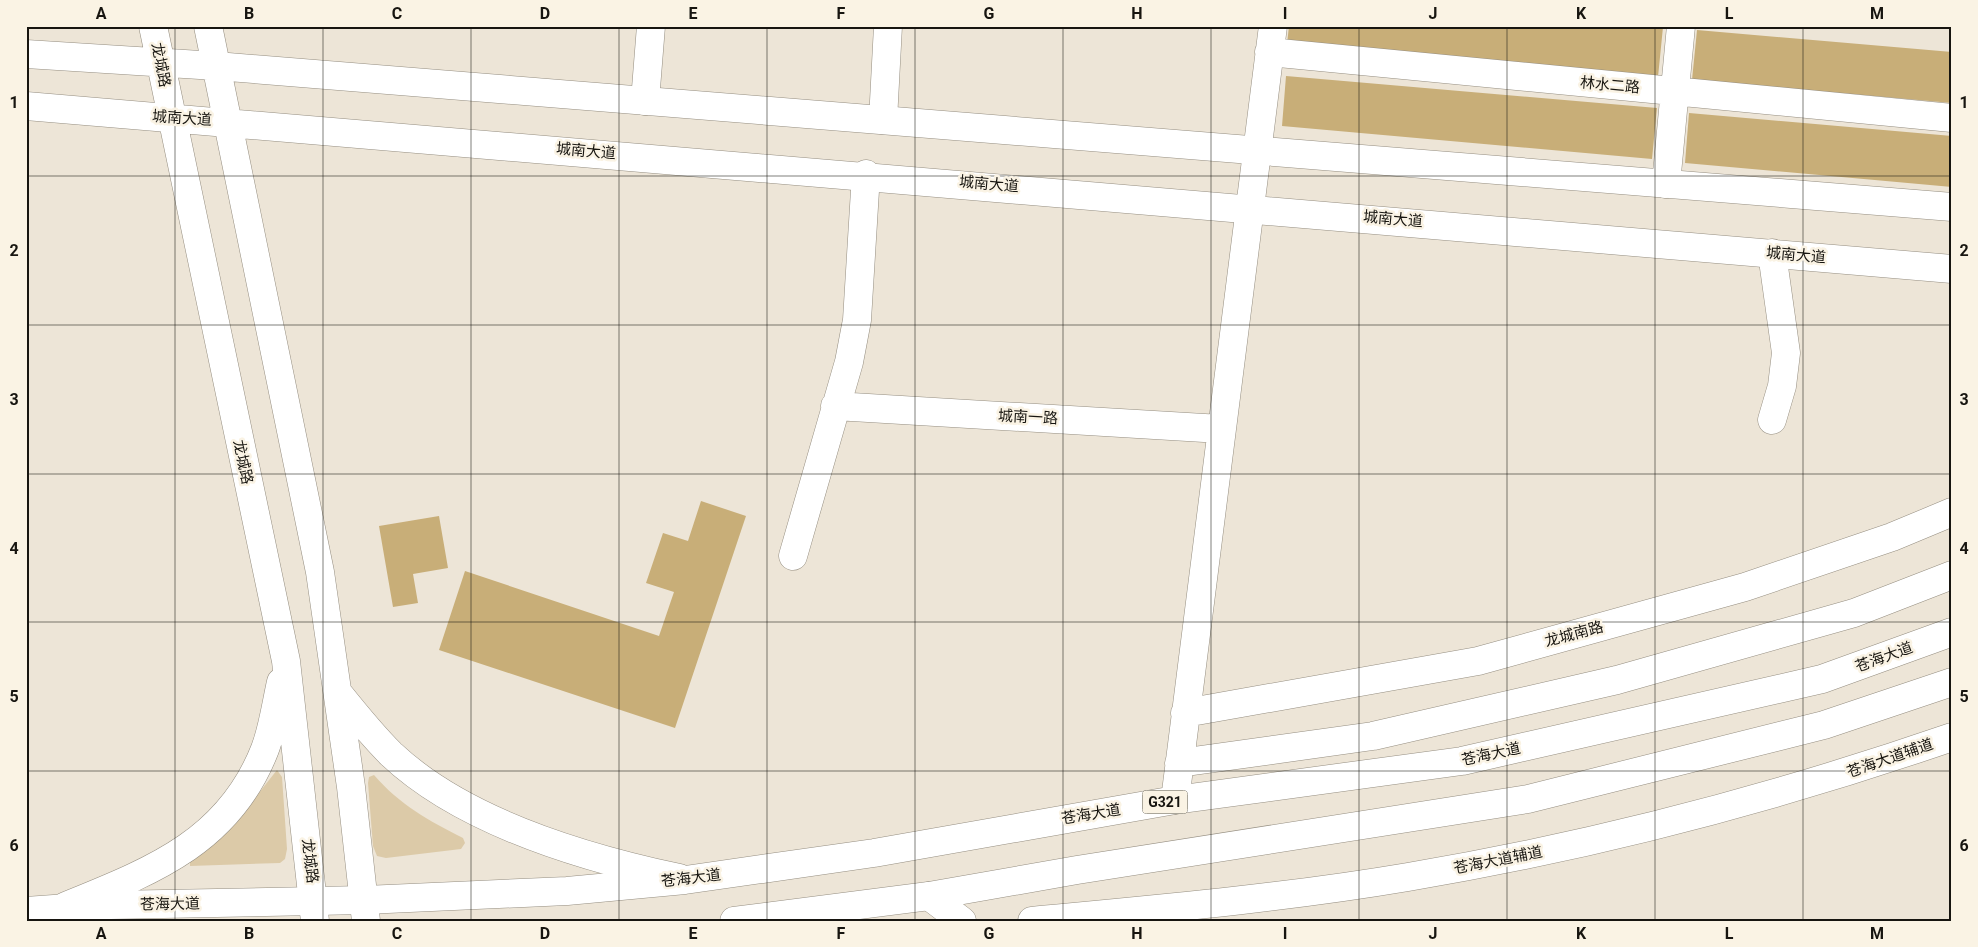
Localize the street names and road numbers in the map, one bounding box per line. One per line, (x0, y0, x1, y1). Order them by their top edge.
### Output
street label: 龙城路 (148, 41, 174, 89)
street label: 林水二路 (1579, 73, 1641, 97)
street label: 城南大道 (151, 107, 213, 129)
street label: 城南大道 (555, 139, 617, 163)
street label: 城南大道 (958, 172, 1020, 196)
street label: 城南大道 (1362, 207, 1424, 231)
street label: 城南大道 (1765, 243, 1827, 267)
street label: 城南一路 (998, 406, 1058, 428)
street label: 龙城路 (230, 438, 256, 486)
street label: 龙城南路 (1543, 618, 1605, 650)
street label: 苍海大道 (1853, 638, 1915, 676)
street label: 苍海大道辅道 (1845, 735, 1935, 781)
street label: 苍海大道 (1460, 739, 1522, 769)
road number: G321 (1142, 790, 1188, 814)
street label: 苍海大道 (1060, 800, 1122, 828)
street label: 龙城路 (298, 838, 322, 884)
street label: 苍海大道辅道 (1452, 843, 1544, 877)
street label: 苍海大道 (660, 865, 722, 891)
street label: 苍海大道 (140, 894, 200, 914)

